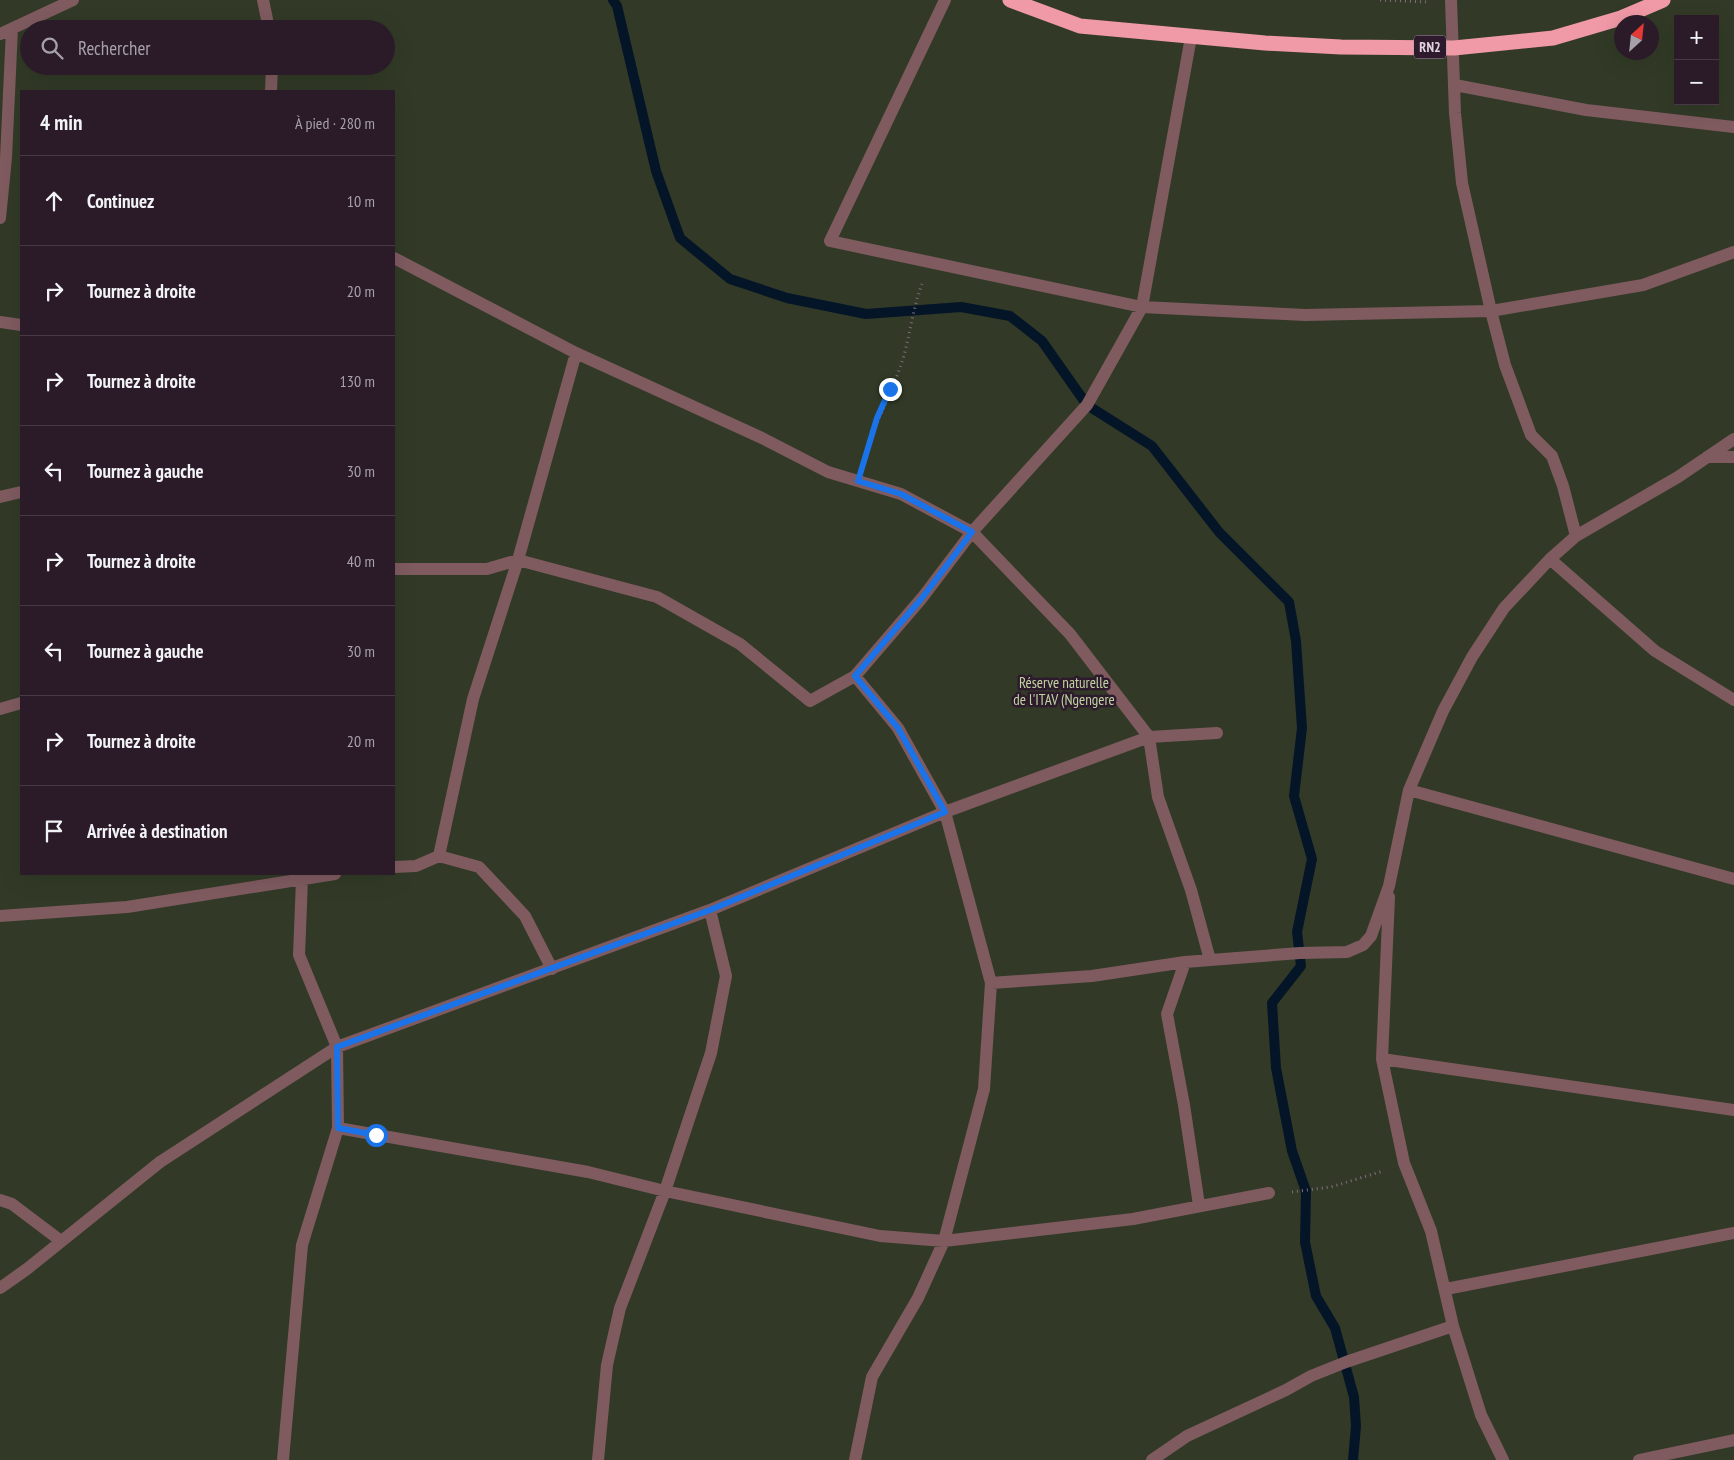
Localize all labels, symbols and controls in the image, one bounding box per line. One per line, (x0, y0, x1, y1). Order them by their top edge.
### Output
north arrow (1614, 15, 1659, 60)
map controls (1674, 15, 1719, 105)
button: + (1674, 15, 1719, 60)
search box (20, 20, 395, 75)
icon: search (38, 34, 66, 62)
text: Rechercher (78, 36, 150, 60)
road number: RN2 (1414, 36, 1446, 58)
button: − (1674, 60, 1719, 105)
text: 4 min (40, 109, 82, 136)
text: À pied · 280 m (295, 113, 375, 133)
icon: ahead (40, 187, 68, 215)
text: Continuez (87, 189, 154, 213)
text: 10 m (347, 191, 375, 211)
icon: right (40, 277, 68, 305)
text: Tournez à droite (87, 279, 196, 303)
text: 20 m (347, 281, 375, 301)
icon: right (40, 367, 68, 395)
text: Tournez à droite (87, 369, 196, 393)
text: 130 m (340, 371, 375, 391)
route end (879, 378, 902, 401)
icon: left (40, 457, 68, 485)
text: Tournez à gauche (87, 459, 204, 483)
text: 30 m (347, 461, 375, 481)
icon: right (40, 547, 68, 575)
text: Tournez à droite (87, 549, 196, 573)
text: 40 m (347, 551, 375, 571)
icon: left (40, 637, 68, 665)
text: Tournez à gauche (87, 639, 204, 663)
text: 30 m (347, 641, 375, 661)
park label: Réserve naturelle de l'ITAV (Ngengere (1013, 673, 1115, 709)
icon: right (40, 727, 68, 755)
text: Tournez à droite (87, 729, 196, 753)
text: 20 m (347, 731, 375, 751)
icon: arrive (40, 817, 68, 845)
text: Arrivée à destination (87, 819, 228, 843)
route start (365, 1124, 388, 1147)

